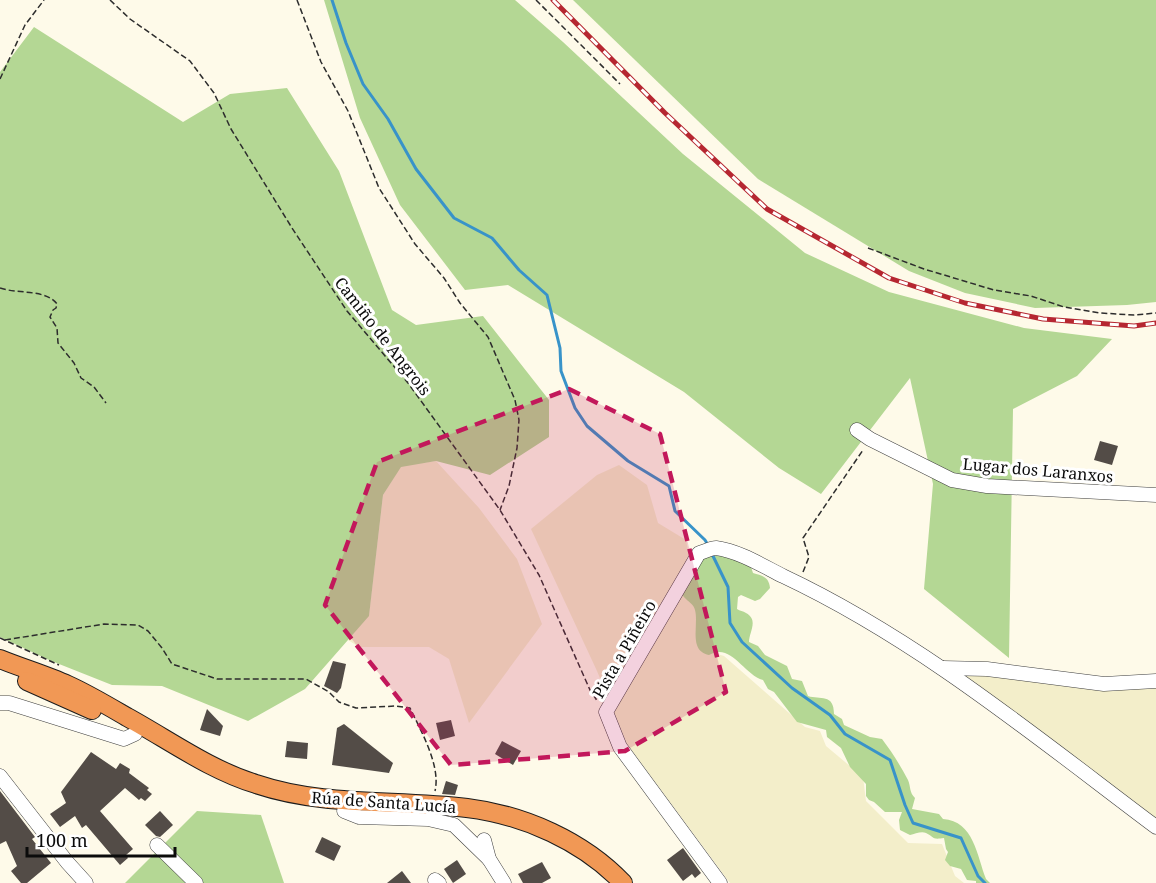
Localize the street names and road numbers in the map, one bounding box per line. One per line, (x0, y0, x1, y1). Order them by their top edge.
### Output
street label: Camiño de Angrois (330, 272, 436, 400)
street label: Lugar dos Laranxos (962, 452, 1114, 488)
street label: Pista a Piñeiro (587, 596, 661, 702)
street label: Rúa de Santa Lucía (311, 786, 457, 818)

